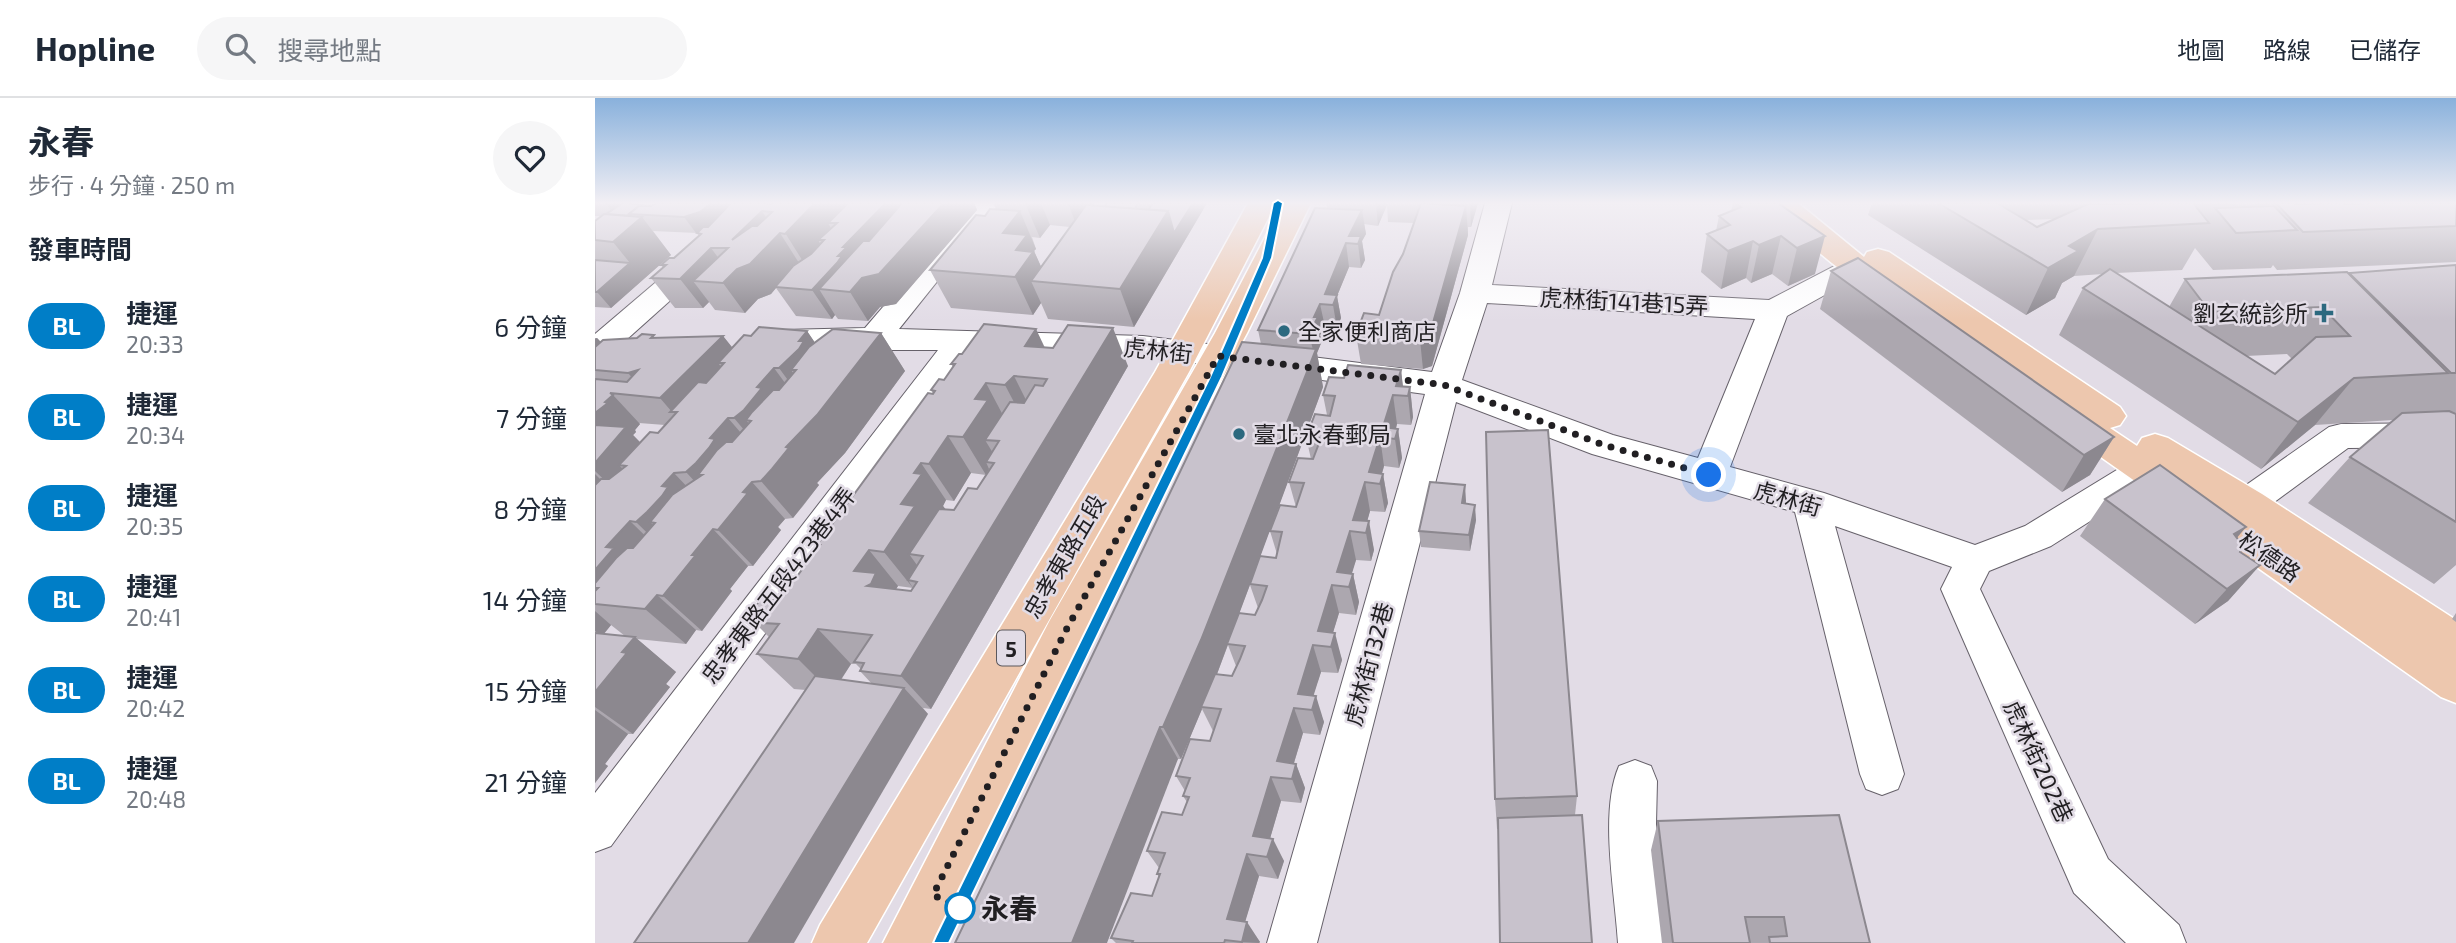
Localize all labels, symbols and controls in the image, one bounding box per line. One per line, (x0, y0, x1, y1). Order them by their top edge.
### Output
search box (197, 17, 687, 80)
text: Hopline (35, 28, 155, 68)
icon: search (221, 29, 259, 67)
text: 搜尋地點 (277, 34, 381, 65)
text: 地圖 (2177, 35, 2225, 64)
text: 路線 (2263, 35, 2311, 64)
text: 已儲存 (2349, 35, 2421, 64)
text: 永春 (28, 121, 94, 161)
button: heart (493, 121, 567, 195)
text: 步行 · 4 分鐘 · 250 m (28, 171, 235, 199)
text: 發車時間 (28, 233, 132, 264)
street label: 虎林街141巷15弄 (1539, 283, 1709, 319)
text: 捷運 (126, 297, 178, 328)
place label: 劉玄統診所 (2193, 299, 2308, 327)
marker: 劉玄統診所 (2314, 303, 2334, 323)
text: BL (52, 311, 81, 340)
text: 6 分鐘 (494, 311, 567, 342)
place label: 全家便利商店 (1298, 317, 1436, 345)
marker: 全家便利商店 (1276, 323, 1292, 339)
text: 20:33 (126, 330, 184, 358)
street label: 虎林街 (1122, 332, 1194, 368)
text: 捷運 (126, 388, 178, 419)
text: BL (52, 402, 81, 431)
text: 7 分鐘 (496, 402, 567, 433)
place label: 臺北永春郵局 (1253, 420, 1391, 448)
text: 20:34 (126, 421, 185, 449)
marker: 臺北永春郵局 (1231, 426, 1247, 442)
your location (1691, 457, 1726, 492)
street label: 虎林街 (1751, 475, 1825, 521)
text: 捷運 (126, 479, 178, 510)
street label: 忠孝東路五段423巷4弄 (695, 482, 861, 688)
street label: 忠孝東路五段 (1017, 489, 1111, 623)
text: BL (52, 493, 81, 522)
text: 8 分鐘 (493, 493, 567, 524)
text: 20:35 (126, 512, 183, 540)
street label: 松德路 (2234, 525, 2306, 587)
text: 捷運 (126, 570, 178, 601)
text: BL (52, 584, 81, 613)
text: 14 分鐘 (483, 584, 567, 615)
street label: 虎林街132巷 (1338, 599, 1398, 729)
text: 20:41 (126, 603, 182, 631)
road number: 5 (997, 630, 1025, 666)
text: 捷運 (126, 661, 178, 692)
text: BL (52, 675, 81, 704)
text: 15 分鐘 (485, 675, 567, 706)
text: 20:42 (126, 694, 185, 722)
street label: 虎林街202巷 (1998, 695, 2080, 827)
text: 捷運 (126, 752, 178, 783)
text: BL (52, 766, 81, 795)
text: 21 分鐘 (484, 766, 567, 797)
text: 20:48 (126, 785, 186, 813)
place label: 永春 (981, 891, 1037, 925)
marker: 永春 (945, 893, 975, 923)

